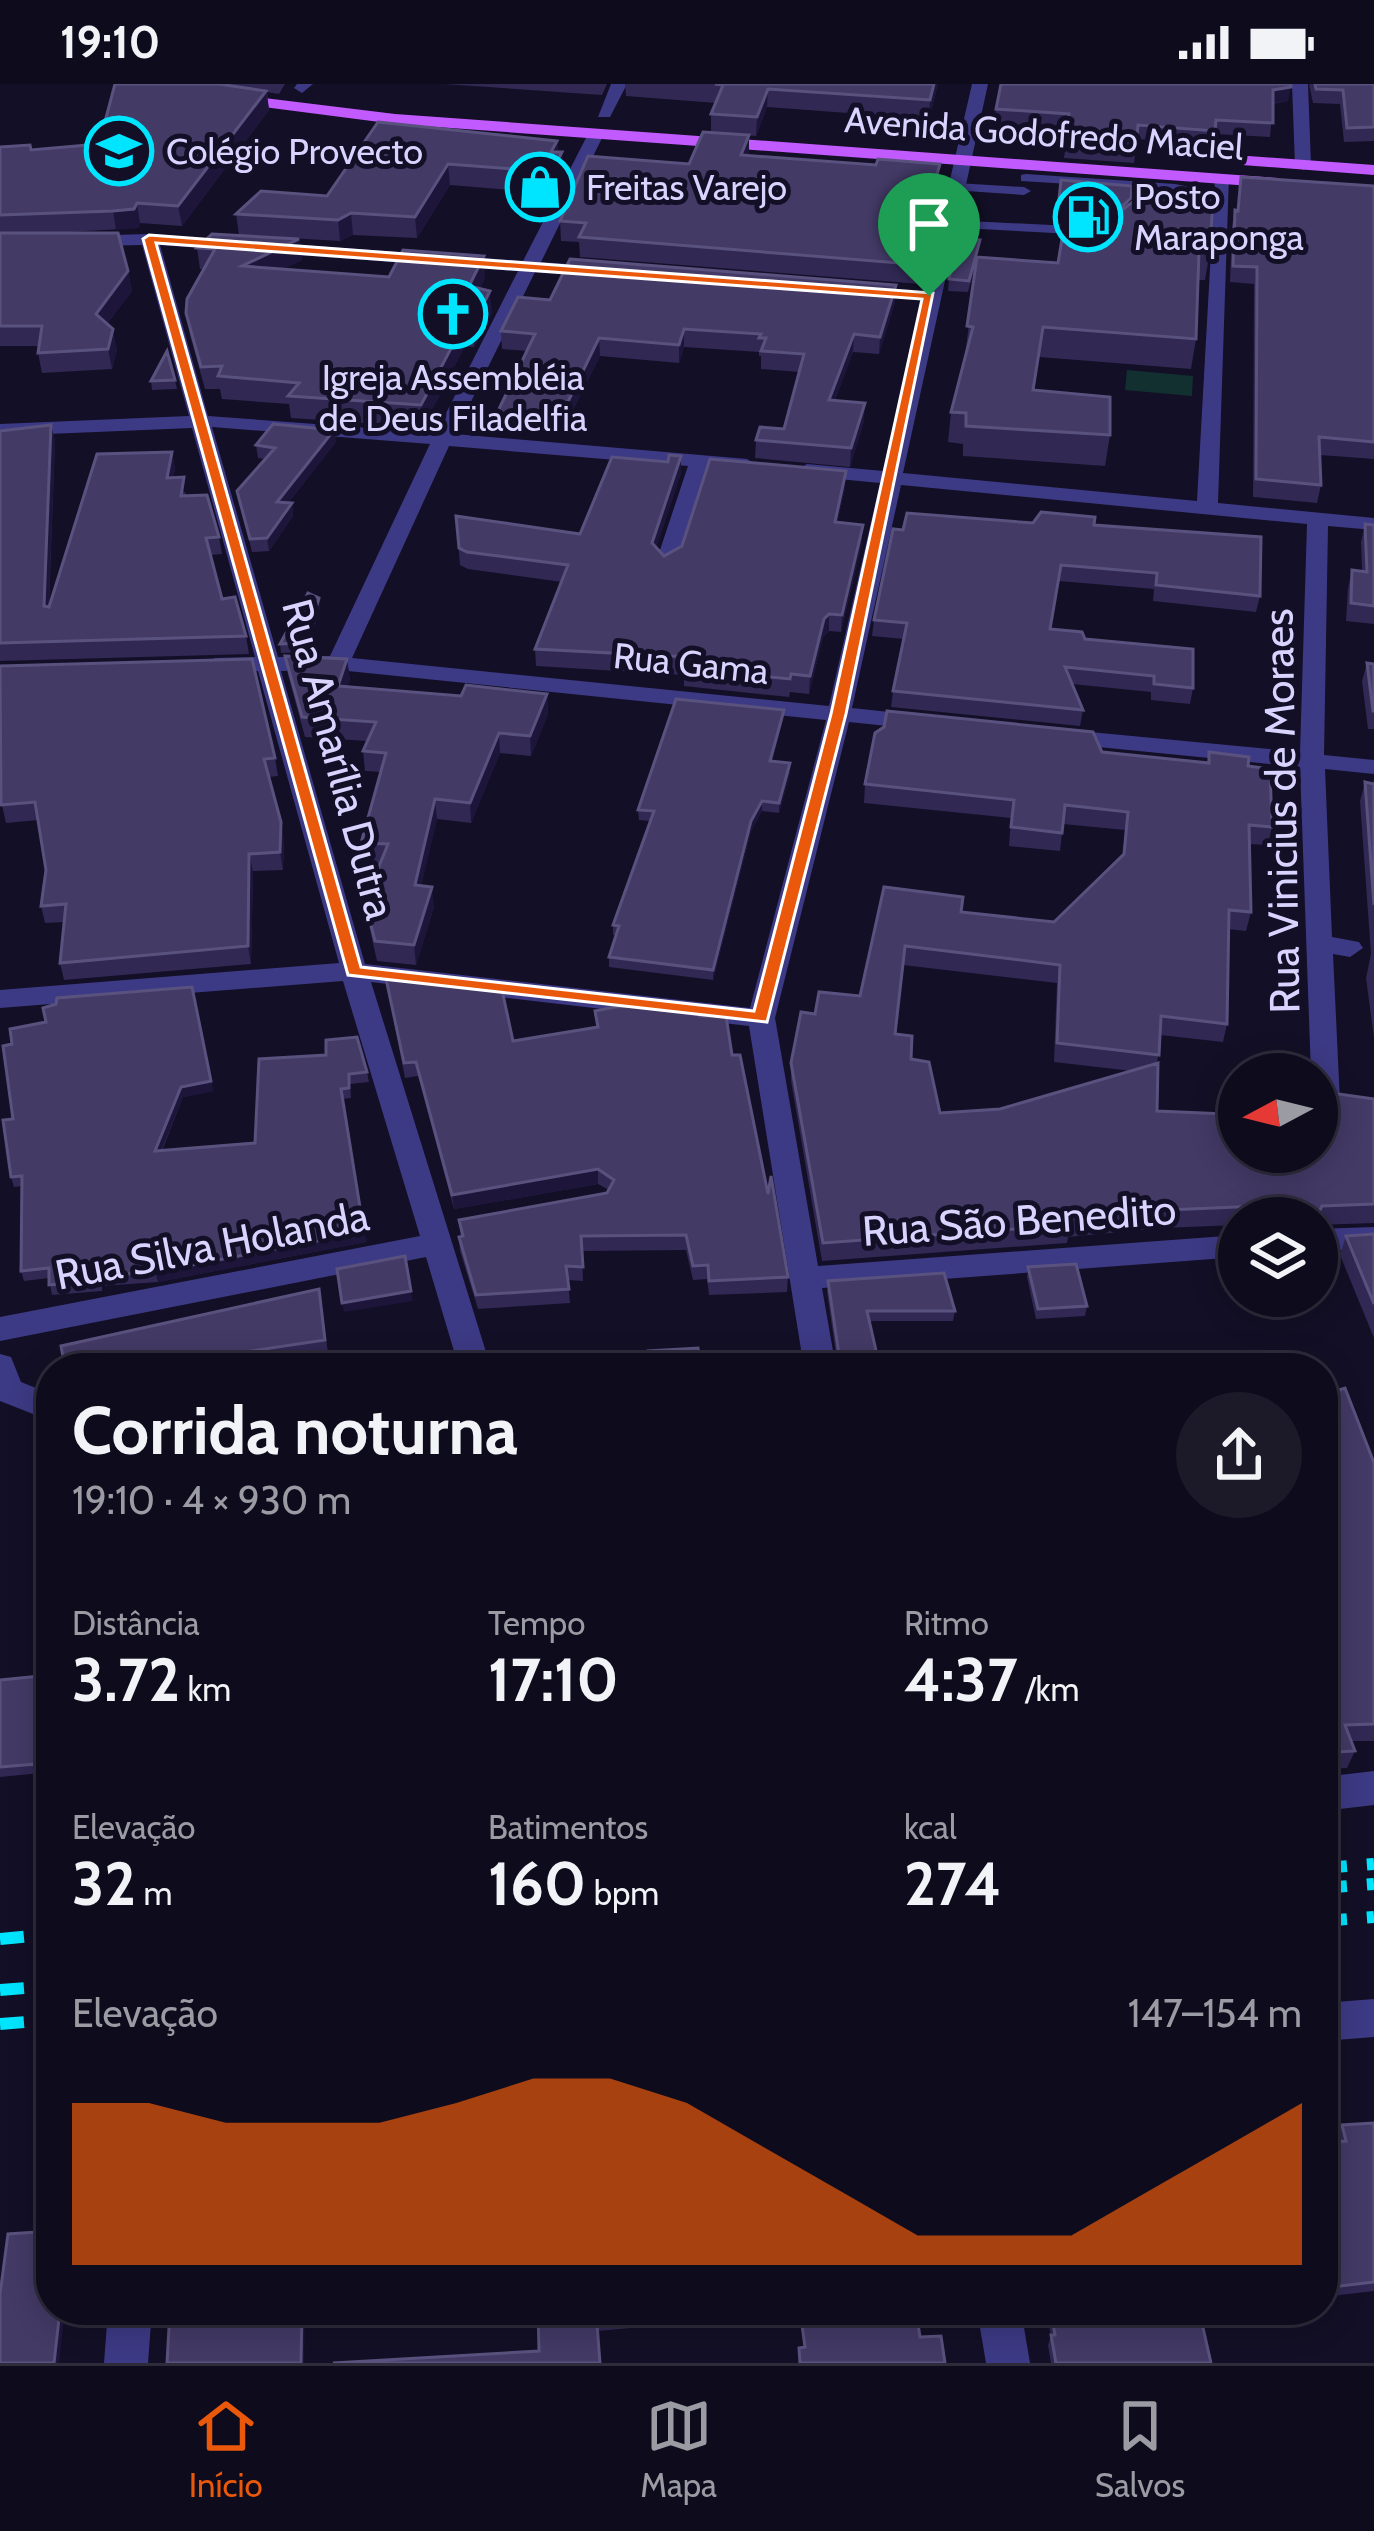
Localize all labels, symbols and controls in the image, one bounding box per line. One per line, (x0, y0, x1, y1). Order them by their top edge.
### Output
text: 19:10 (60, 15, 160, 69)
street label: Avenida Godofredo Maciel (843, 97, 1245, 169)
school or university icon: Colégio Provecto (84, 116, 154, 186)
place label: Colégio Provecto (166, 129, 423, 173)
shop icon: Freitas Varejo (505, 152, 575, 222)
place label: Freitas Varejo (586, 165, 787, 209)
pin (878, 173, 980, 296)
place label: Posto Maraponga (1134, 174, 1304, 259)
fuel station icon: Posto Maraponga (1053, 182, 1123, 252)
icon: arrive (896, 191, 962, 257)
church icon: Igreja Assembléia de Deus Filadelfia (418, 279, 488, 349)
place label: Igreja Assembléia de Deus Filadelfia (319, 355, 587, 440)
street label: Rua Amarília Dutra (271, 593, 407, 925)
street label: Rua Vinicius de Moraes (1251, 608, 1311, 1014)
street label: Rua Gama (611, 633, 771, 693)
north arrow (1218, 1053, 1338, 1173)
map controls (1218, 1053, 1338, 1317)
street label: Rua São Benedito (860, 1183, 1178, 1257)
street label: Rua Silva Holanda (51, 1189, 373, 1301)
button: layers (1218, 1197, 1338, 1317)
text: Corrida noturna (72, 1390, 518, 1471)
button: share (1176, 1392, 1302, 1518)
text: 19:10 · 4 × 930 m (72, 1476, 351, 1524)
text: Distância (72, 1603, 200, 1643)
text: Tempo (488, 1603, 585, 1643)
text: Ritmo (904, 1603, 989, 1643)
text: 3.72 (72, 1643, 180, 1716)
text: 17:10 (488, 1643, 619, 1716)
text: 4:37 (904, 1643, 1018, 1716)
text: km (180, 1669, 231, 1709)
text: /km (1018, 1669, 1079, 1709)
text: Elevação (72, 1807, 196, 1847)
text: Batimentos (488, 1807, 648, 1847)
text: kcal (904, 1807, 957, 1847)
text: 32 (72, 1847, 136, 1920)
text: 160 (488, 1847, 586, 1920)
text: 274 (904, 1847, 1002, 1920)
text: m (136, 1873, 172, 1913)
text: bpm (586, 1873, 659, 1913)
text: Elevação (72, 1989, 218, 2037)
text: 147–154 m (1128, 1989, 1302, 2037)
tab: Início (189, 2393, 263, 2505)
tab: Mapa (640, 2393, 717, 2505)
tab: Salvos (1095, 2393, 1185, 2505)

